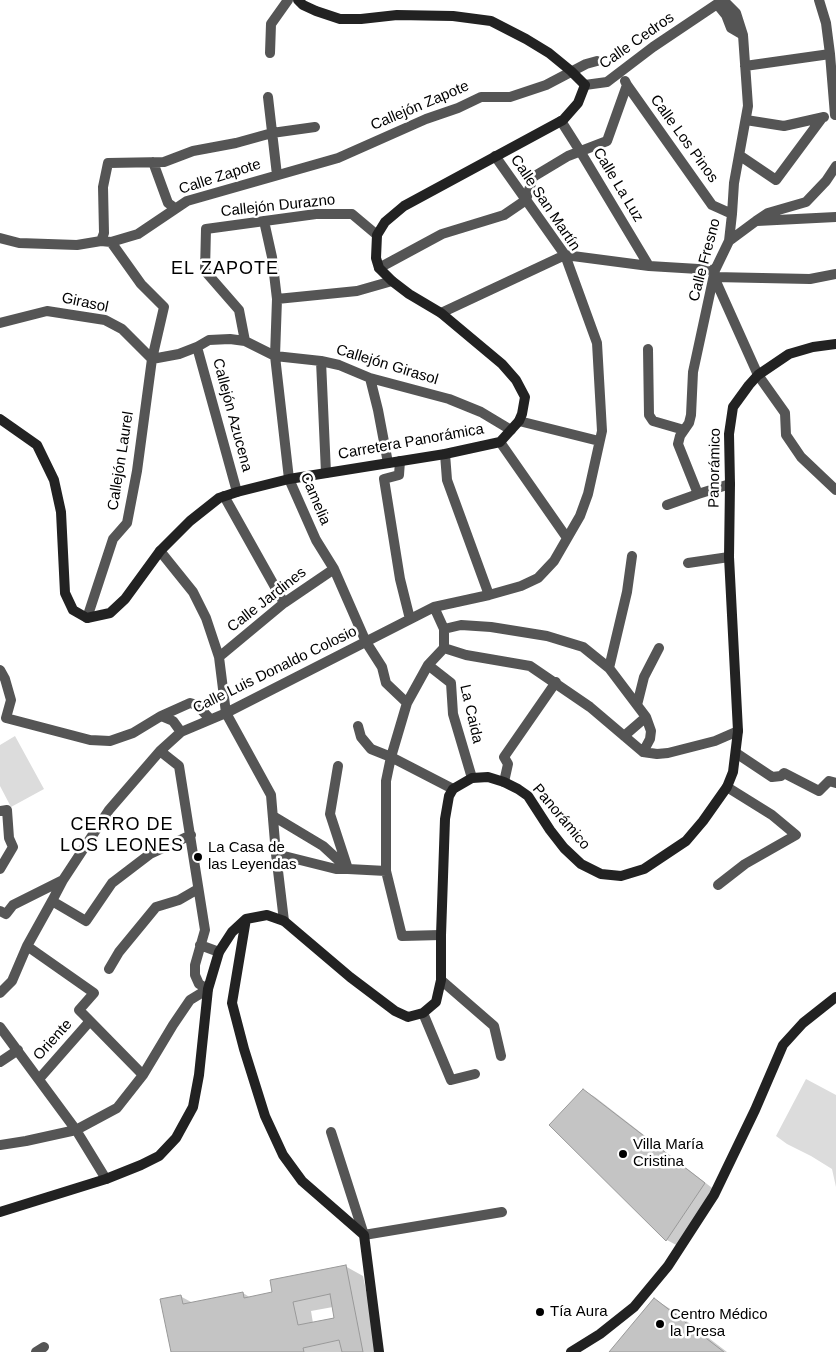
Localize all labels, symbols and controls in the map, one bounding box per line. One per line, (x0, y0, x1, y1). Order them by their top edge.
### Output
street label: Calle Cedros (596, 9, 678, 73)
street label: Callejón Zapote (368, 77, 472, 135)
street label: Calle Los Pinos (646, 92, 722, 186)
street label: Calle La Luz (589, 145, 647, 225)
street label: Calle San Martín (506, 152, 584, 254)
street label: Calle Zapote (177, 155, 263, 199)
street label: Callejón Durazno (220, 191, 336, 221)
street label: Calle Fresno (685, 217, 725, 303)
district label: EL ZAPOTE (170, 258, 280, 280)
street label: Girasol (60, 289, 110, 317)
street label: Callejón Girasol (334, 341, 440, 389)
street label: Callejón Azucena (208, 356, 256, 474)
street label: Callejón Laurel (104, 410, 138, 512)
street label: Carretera Panorámica (337, 420, 485, 464)
street label: Panorámico (705, 428, 725, 508)
street label: Camelia (296, 470, 334, 528)
street label: Calle Jardines (224, 564, 310, 636)
street label: Calle Luis Donaldo Colosio (190, 622, 360, 718)
street label: La Caida (455, 683, 487, 745)
street label: Panorámico (528, 781, 594, 853)
district label: CERRO DE LOS LEONES (59, 814, 185, 856)
place label: La Casa de las Leyendas (208, 839, 296, 874)
marker: La Casa de las Leyendas (192, 851, 204, 863)
street label: Oriente (30, 1016, 76, 1064)
place label: Villa María Cristina (633, 1136, 704, 1171)
marker: Villa María Cristina (617, 1148, 629, 1160)
place label: Tía Aura (550, 1303, 608, 1321)
marker: Tía Aura (534, 1306, 546, 1318)
place label: Centro Médico la Presa (670, 1306, 768, 1341)
marker: Centro Médico la Presa (654, 1318, 666, 1330)

